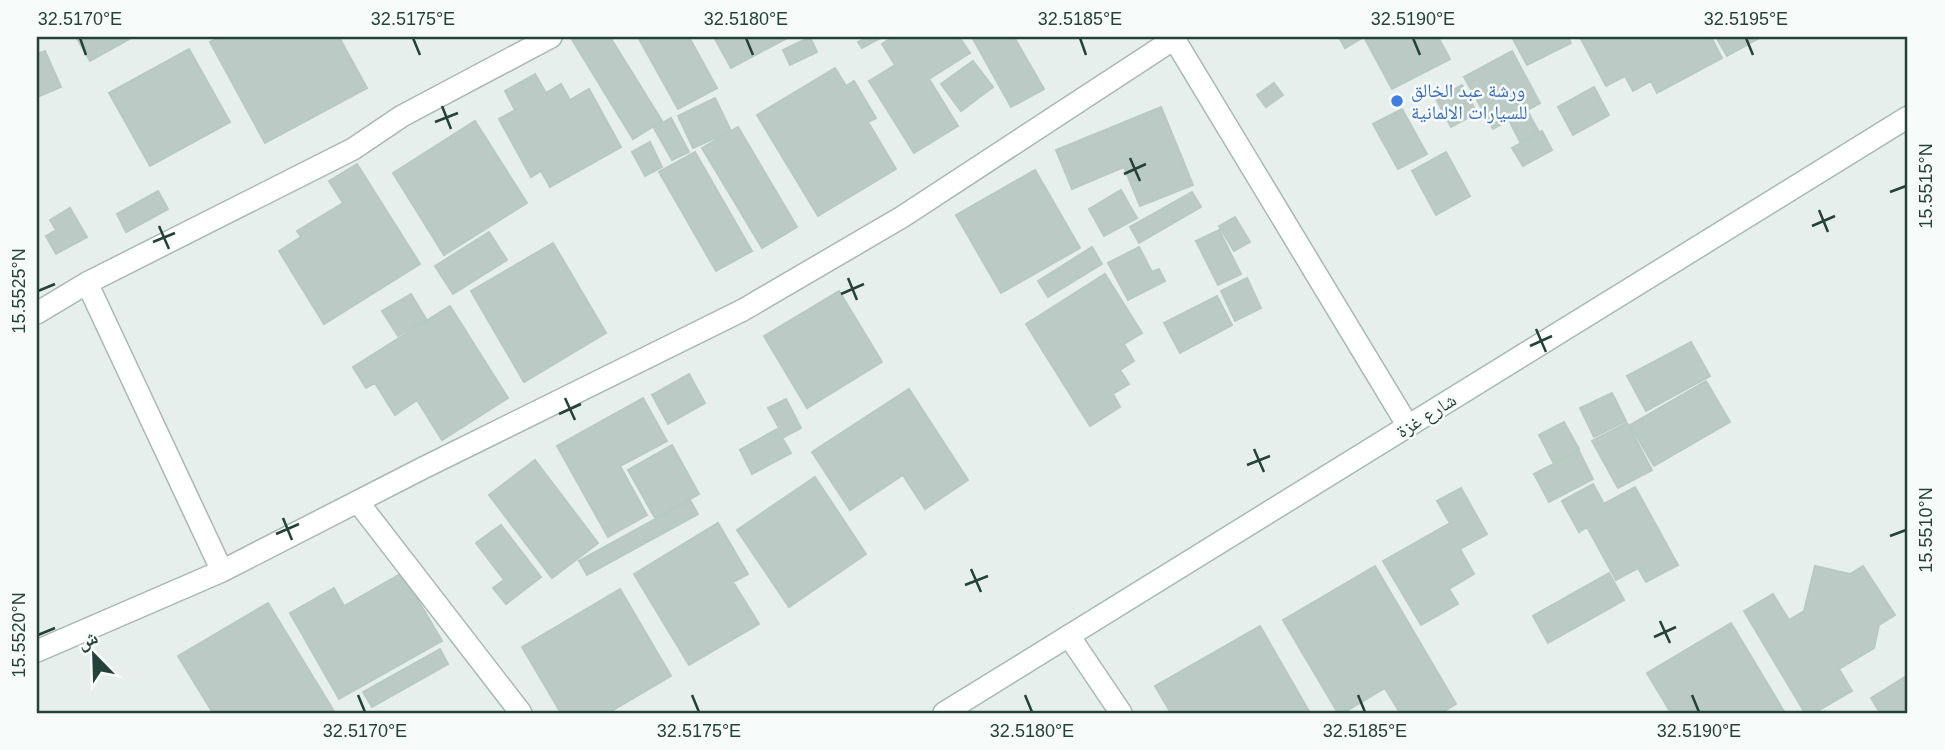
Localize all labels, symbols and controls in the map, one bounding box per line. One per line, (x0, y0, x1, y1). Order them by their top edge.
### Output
text: 32.5170°E (38, 9, 122, 29)
text: 32.5175°E (371, 9, 455, 29)
text: 32.5180°E (704, 9, 788, 29)
text: 32.5185°E (1038, 9, 1122, 29)
text: 32.5190°E (1371, 9, 1455, 29)
text: 32.5195°E (1704, 9, 1788, 29)
place label: ورشة عبد الخالق للسيارات الالمانية (1411, 80, 1527, 124)
marker: ورشة عبد الخالق للسيارات الالمانية (1389, 93, 1405, 109)
text: 15.5515°N (1916, 143, 1936, 229)
text: 15.5525°N (9, 248, 29, 334)
street label: شارع غزة (1393, 389, 1461, 443)
text: 15.5510°N (1916, 487, 1936, 573)
text: 15.5520°N (9, 592, 29, 678)
north arrow (60, 620, 130, 690)
text: ش (74, 626, 101, 654)
text: 32.5170°E (323, 721, 407, 741)
text: 32.5175°E (657, 721, 741, 741)
text: 32.5180°E (990, 721, 1074, 741)
text: 32.5185°E (1323, 721, 1407, 741)
text: 32.5190°E (1657, 721, 1741, 741)

